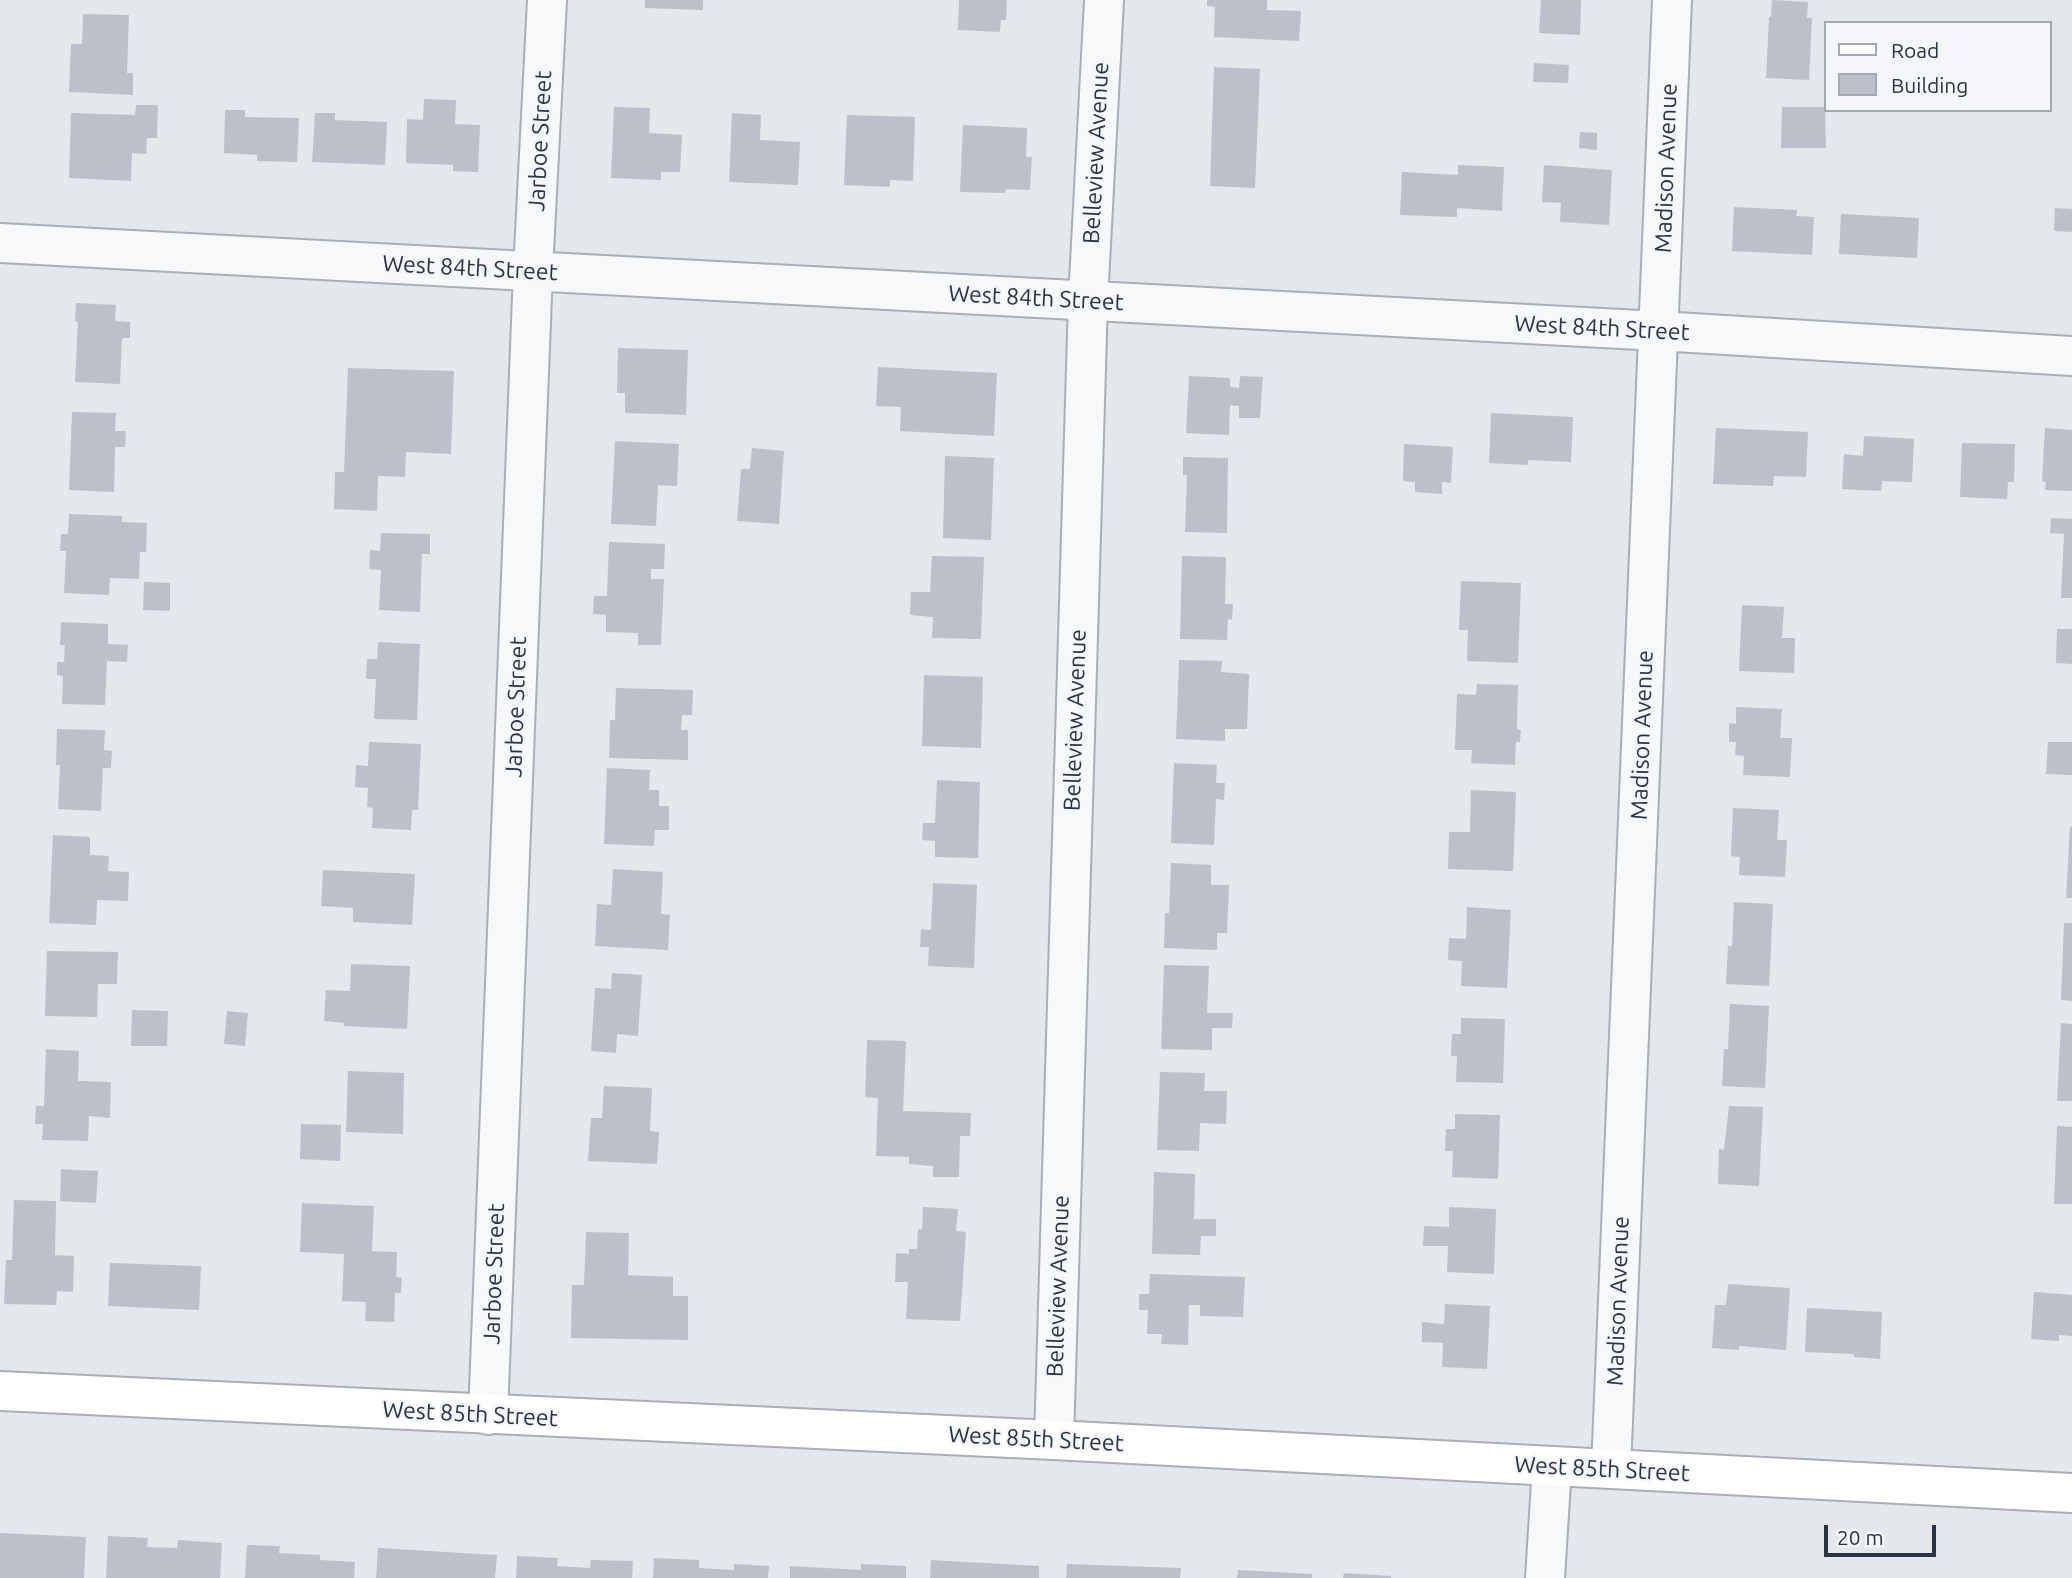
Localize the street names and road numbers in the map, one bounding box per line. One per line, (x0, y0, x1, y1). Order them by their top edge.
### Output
street label: Belleview Avenue (1077, 61, 1115, 245)
street label: Jarboe Street (523, 70, 557, 212)
street label: Madison Avenue (1649, 82, 1683, 254)
street label: West 84th Street (382, 250, 558, 286)
street label: West 84th Street (948, 280, 1124, 316)
street label: West 84th Street (1514, 310, 1690, 346)
street label: Belleview Avenue (1058, 628, 1092, 812)
street label: Jarboe Street (500, 636, 532, 778)
street label: Madison Avenue (1625, 649, 1659, 821)
street label: Belleview Avenue (1041, 1194, 1075, 1378)
street label: Jarboe Street (478, 1203, 510, 1345)
street label: Madison Avenue (1601, 1215, 1635, 1387)
street label: West 85th Street (382, 1396, 558, 1432)
street label: West 85th Street (948, 1421, 1124, 1457)
street label: West 85th Street (1514, 1451, 1690, 1487)

